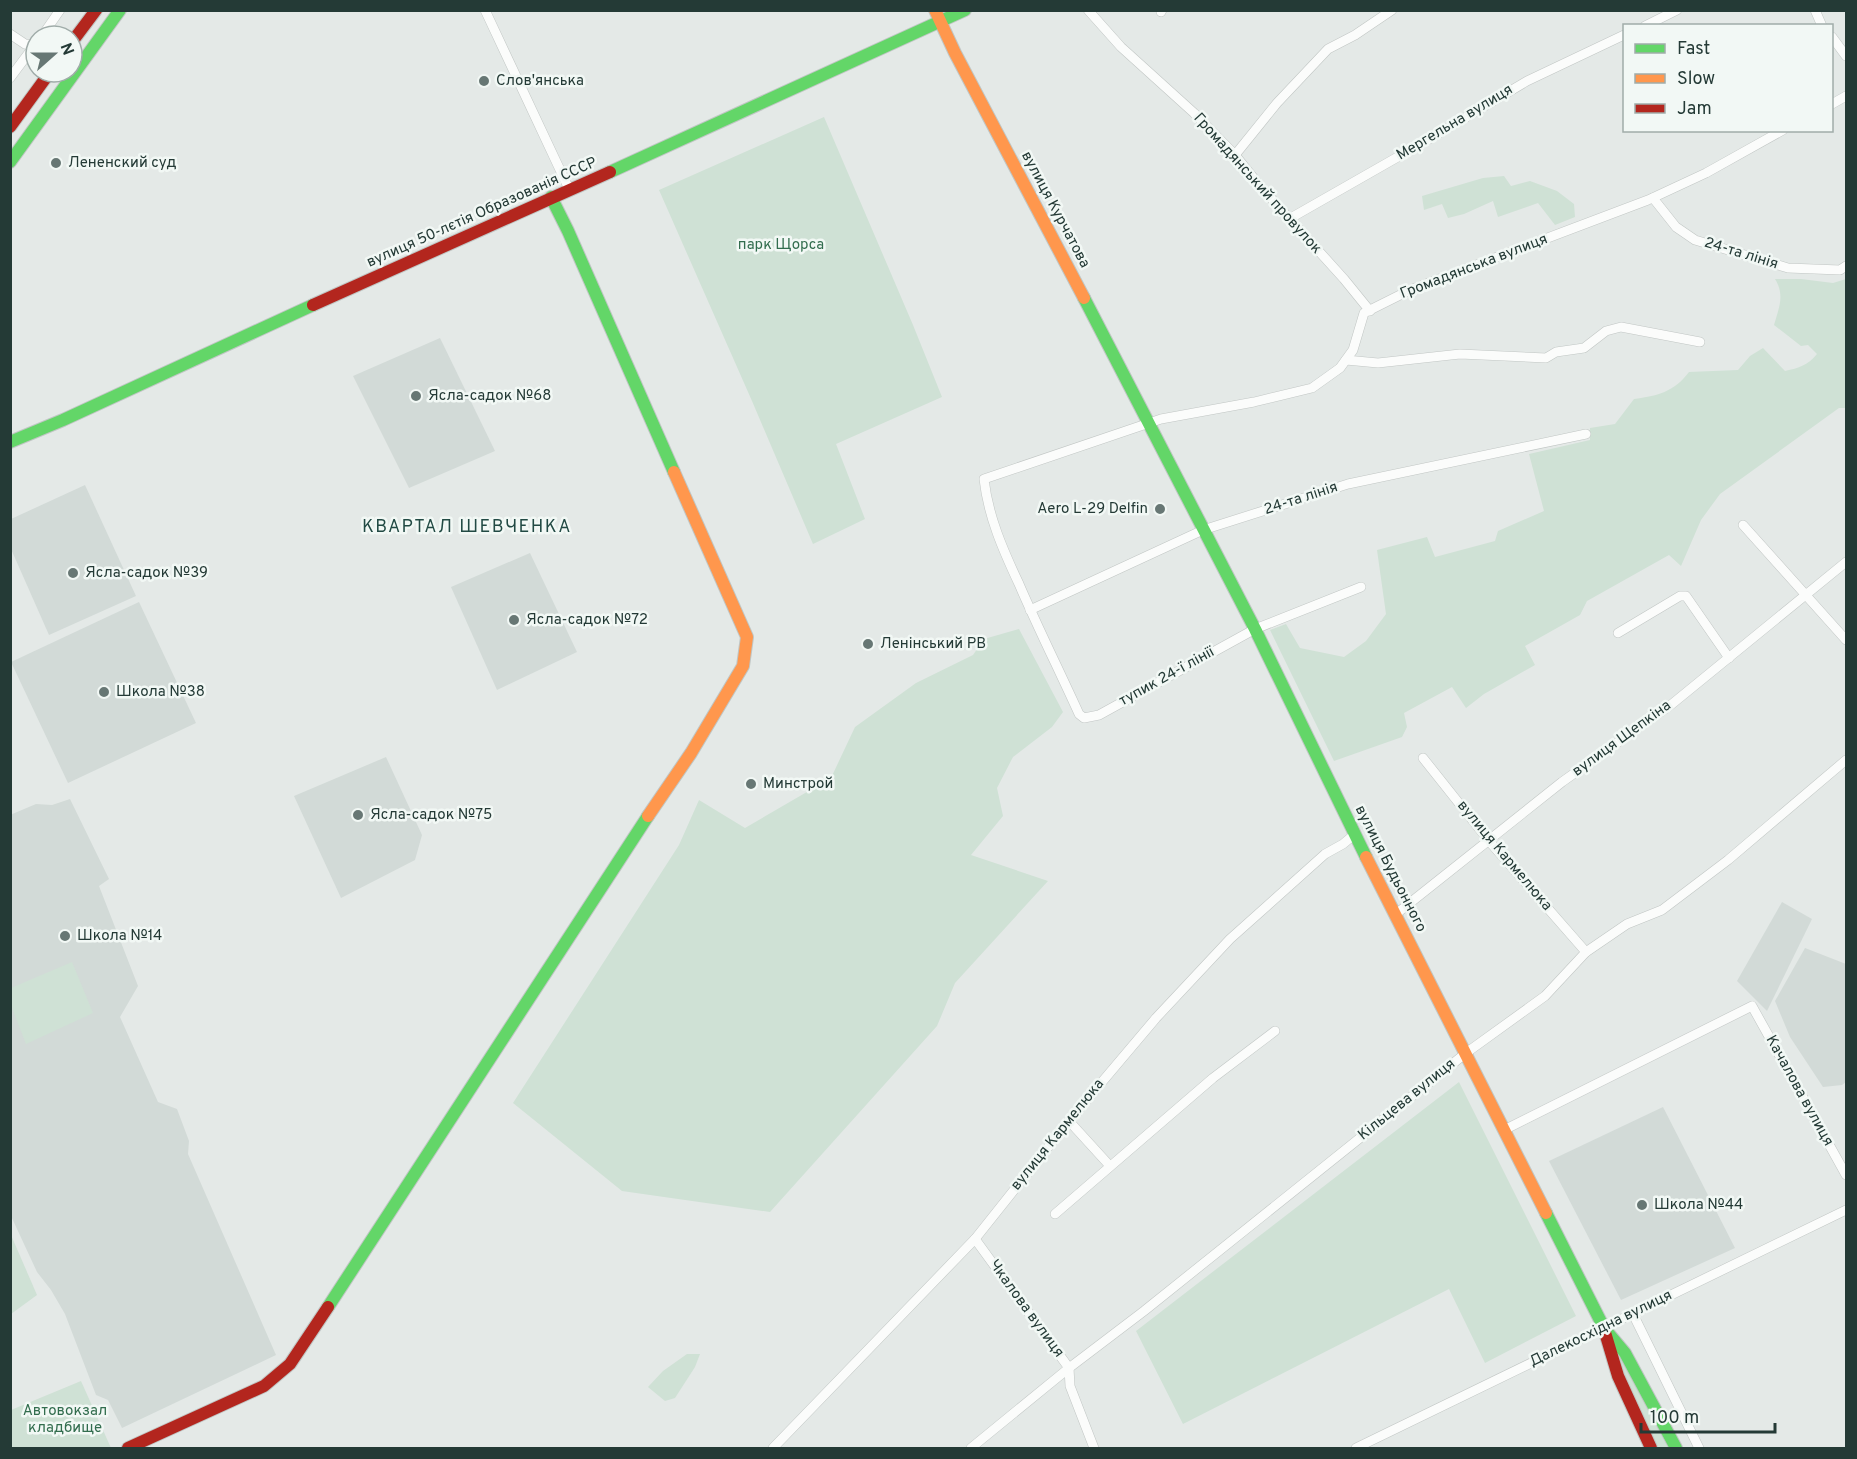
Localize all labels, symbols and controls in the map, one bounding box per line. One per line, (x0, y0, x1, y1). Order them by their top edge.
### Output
north arrow (24, 24, 84, 84)
legend (1623, 24, 1833, 132)
text: Fast (1677, 38, 1710, 61)
text: N (55, 40, 78, 58)
text: Slow (1677, 68, 1715, 91)
place label: Слов'янська (496, 72, 584, 91)
marker: Слов'янська (477, 74, 491, 88)
street label: Мергельна вулиця (1393, 81, 1517, 165)
text: Jam (1677, 98, 1712, 121)
street label: Громадянський провулок (1189, 110, 1325, 258)
street label: вулиця Курчатова (1016, 148, 1094, 272)
street label: вулиця 50-лєтія Образованія СССР (364, 153, 600, 273)
place label: Лененский суд (68, 154, 176, 173)
marker: Лененский суд (49, 156, 63, 170)
street label: Громадянська вулиця (1397, 230, 1551, 304)
street label: 24-та лінія (1702, 234, 1780, 274)
park label: парк Щорса (738, 236, 824, 255)
place label: Ясла-садок №68 (428, 387, 551, 406)
marker: Ясла-садок №68 (409, 389, 423, 403)
street label: 24-та лінія (1262, 478, 1340, 520)
place label: Aero L-29 Delfin (1037, 500, 1148, 519)
marker: Aero L-29 Delfin (1153, 502, 1167, 516)
district label: КВАРТАЛ ШЕВЧЕНКА (362, 516, 572, 539)
place label: Ясла-садок №39 (85, 564, 208, 583)
marker: Ясла-садок №39 (66, 566, 80, 580)
place label: Ясла-садок №72 (526, 611, 648, 630)
marker: Ясла-садок №72 (507, 613, 521, 627)
place label: Ленінський РВ (880, 635, 986, 654)
marker: Ленінський РВ (861, 637, 875, 651)
street label: тупик 24-ї лінії (1116, 642, 1219, 711)
place label: Школа №38 (116, 683, 205, 702)
marker: Школа №38 (97, 685, 111, 699)
street label: вулиця Щепкіна (1569, 697, 1675, 781)
place label: Минстрой (763, 775, 833, 794)
marker: Минстрой (744, 777, 758, 791)
street label: вулиця Кармелюка (1452, 797, 1556, 915)
street label: вулиця Будьонного (1350, 802, 1430, 936)
place label: Ясла-садок №75 (370, 806, 492, 825)
marker: Ясла-садок №75 (351, 808, 365, 822)
place label: Школа №14 (77, 927, 162, 946)
marker: Школа №14 (58, 929, 72, 943)
street label: Качалова вулиця (1761, 1032, 1837, 1150)
street label: Кільцева вулиця (1354, 1055, 1460, 1145)
street label: вулиця Кармелюка (1007, 1075, 1109, 1195)
place label: Школа №44 (1654, 1196, 1743, 1215)
marker: Школа №44 (1635, 1198, 1649, 1212)
street label: Чкалова вулиця (984, 1256, 1068, 1362)
street label: Далекосхідна вулиця (1527, 1286, 1675, 1372)
scale bar (1641, 1396, 1774, 1434)
park label: Автовокзал кладбище (23, 1402, 107, 1438)
text: 100 m (1650, 1407, 1699, 1430)

